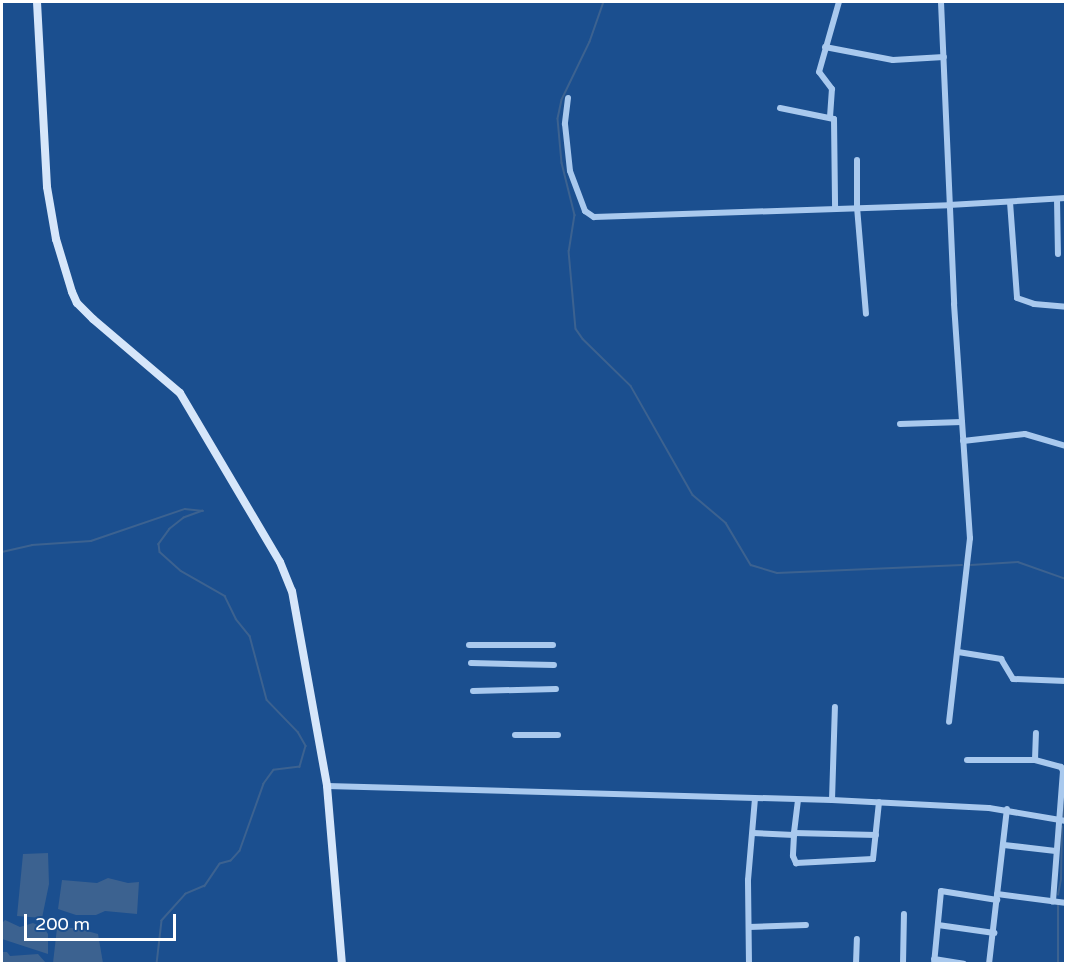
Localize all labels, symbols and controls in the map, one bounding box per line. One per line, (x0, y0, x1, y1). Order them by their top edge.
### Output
scale bar (27, 902, 178, 940)
text: 200 m (35, 913, 90, 935)

